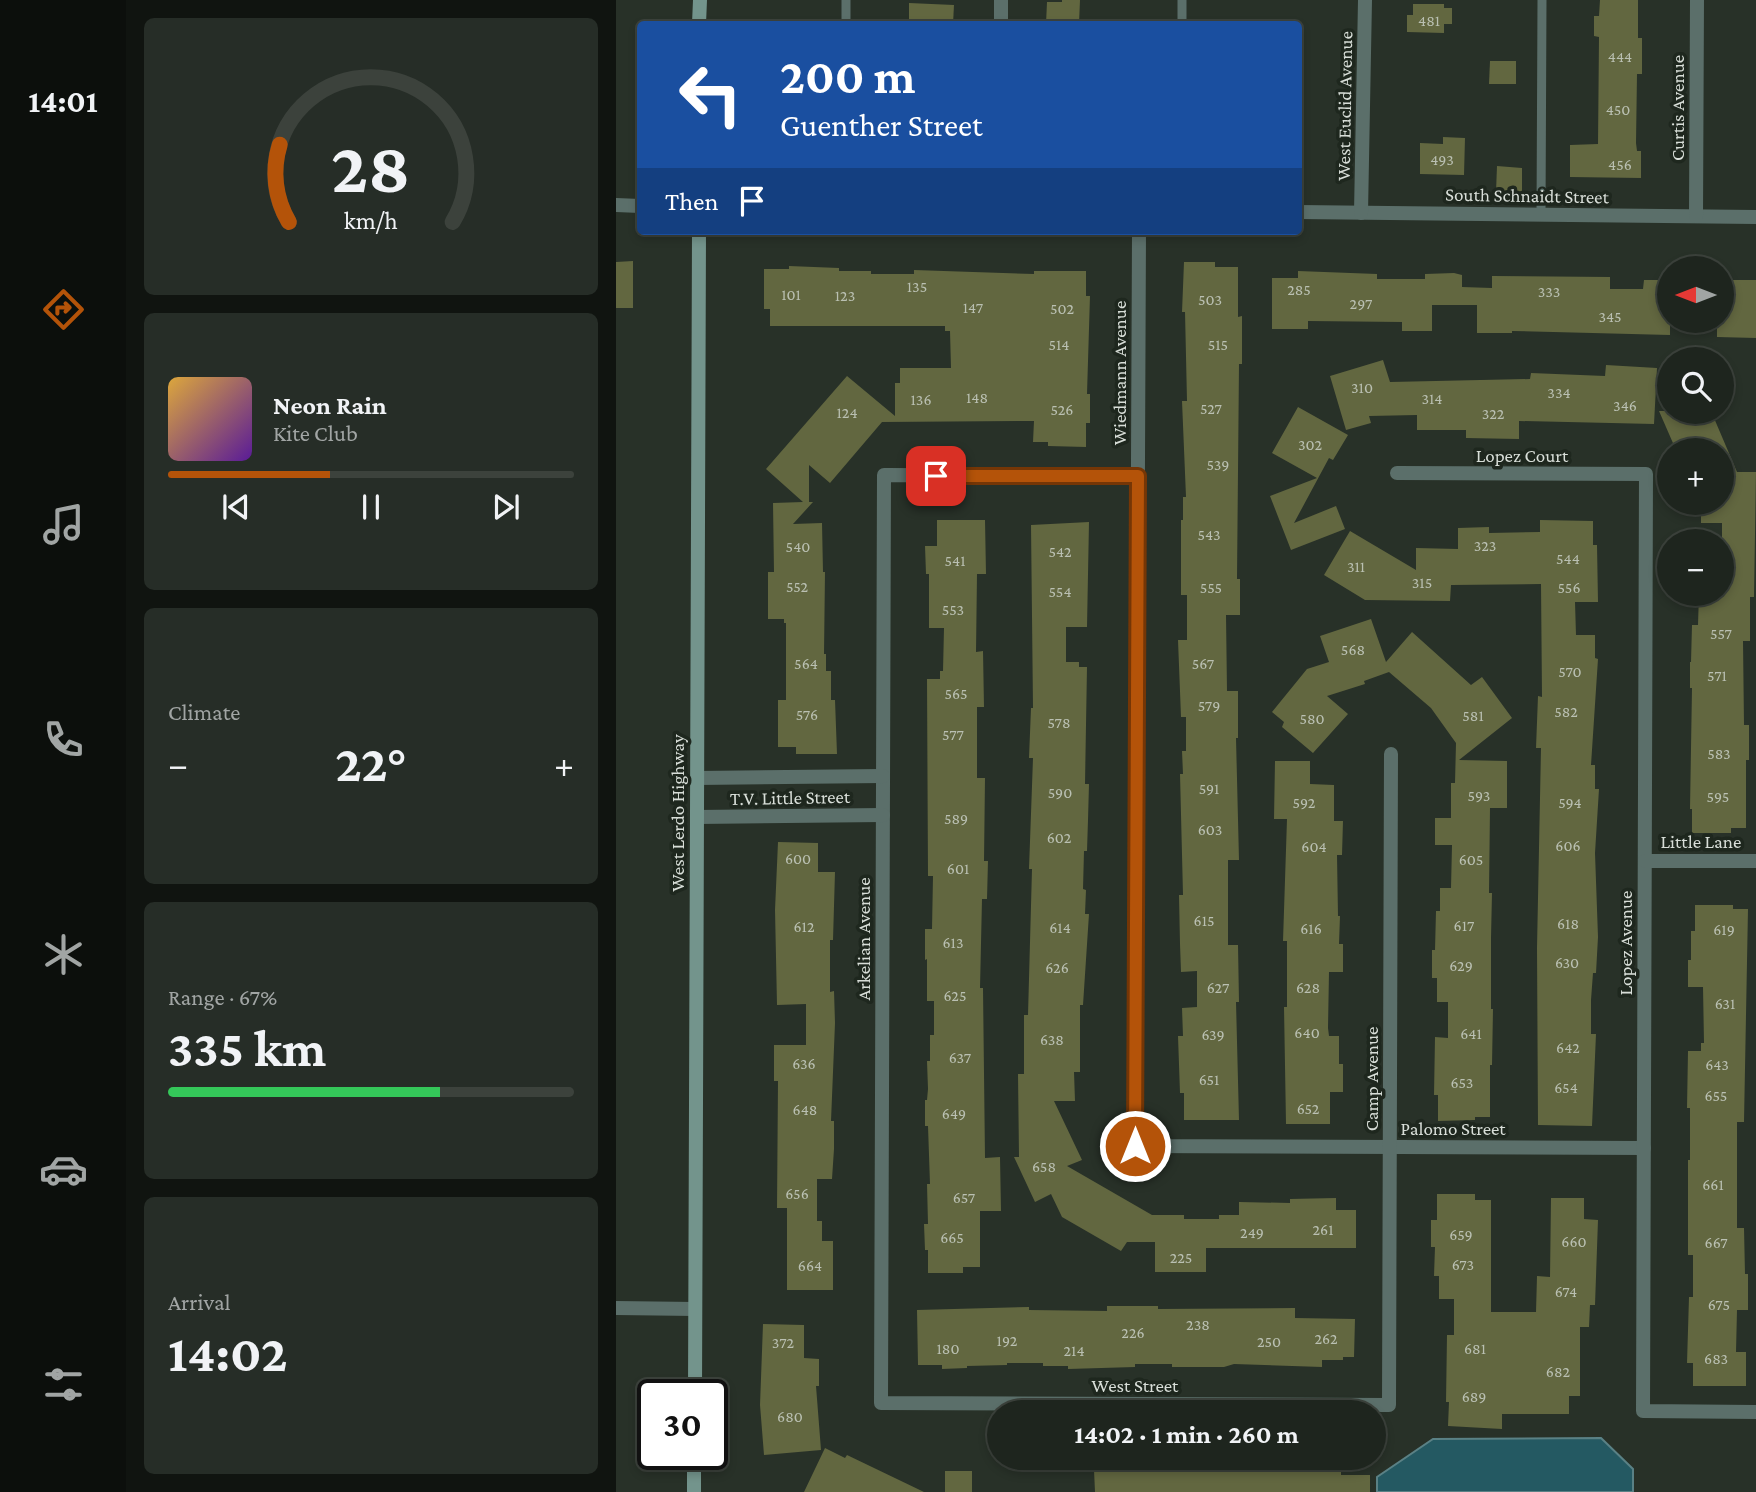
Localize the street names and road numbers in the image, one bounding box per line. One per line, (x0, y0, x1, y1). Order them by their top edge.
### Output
street label: West Euclid Avenue (1333, 31, 1356, 181)
street label: Curtis Avenue (1667, 55, 1688, 161)
street label: South Schnaidt Street (1445, 184, 1610, 207)
street label: Wiedmann Avenue (1109, 301, 1130, 445)
street label: Lopez Court (1476, 445, 1569, 466)
street label: West Lerdo Highway (667, 734, 688, 892)
street label: T.V. Little Street (730, 786, 851, 809)
street label: Little Lane (1661, 831, 1741, 852)
street label: Arkelian Avenue (853, 877, 874, 1001)
street label: Lopez Avenue (1615, 891, 1636, 995)
street label: Camp Avenue (1361, 1027, 1382, 1131)
street label: Palomo Street (1400, 1118, 1506, 1139)
street label: West Street (1092, 1375, 1179, 1396)

